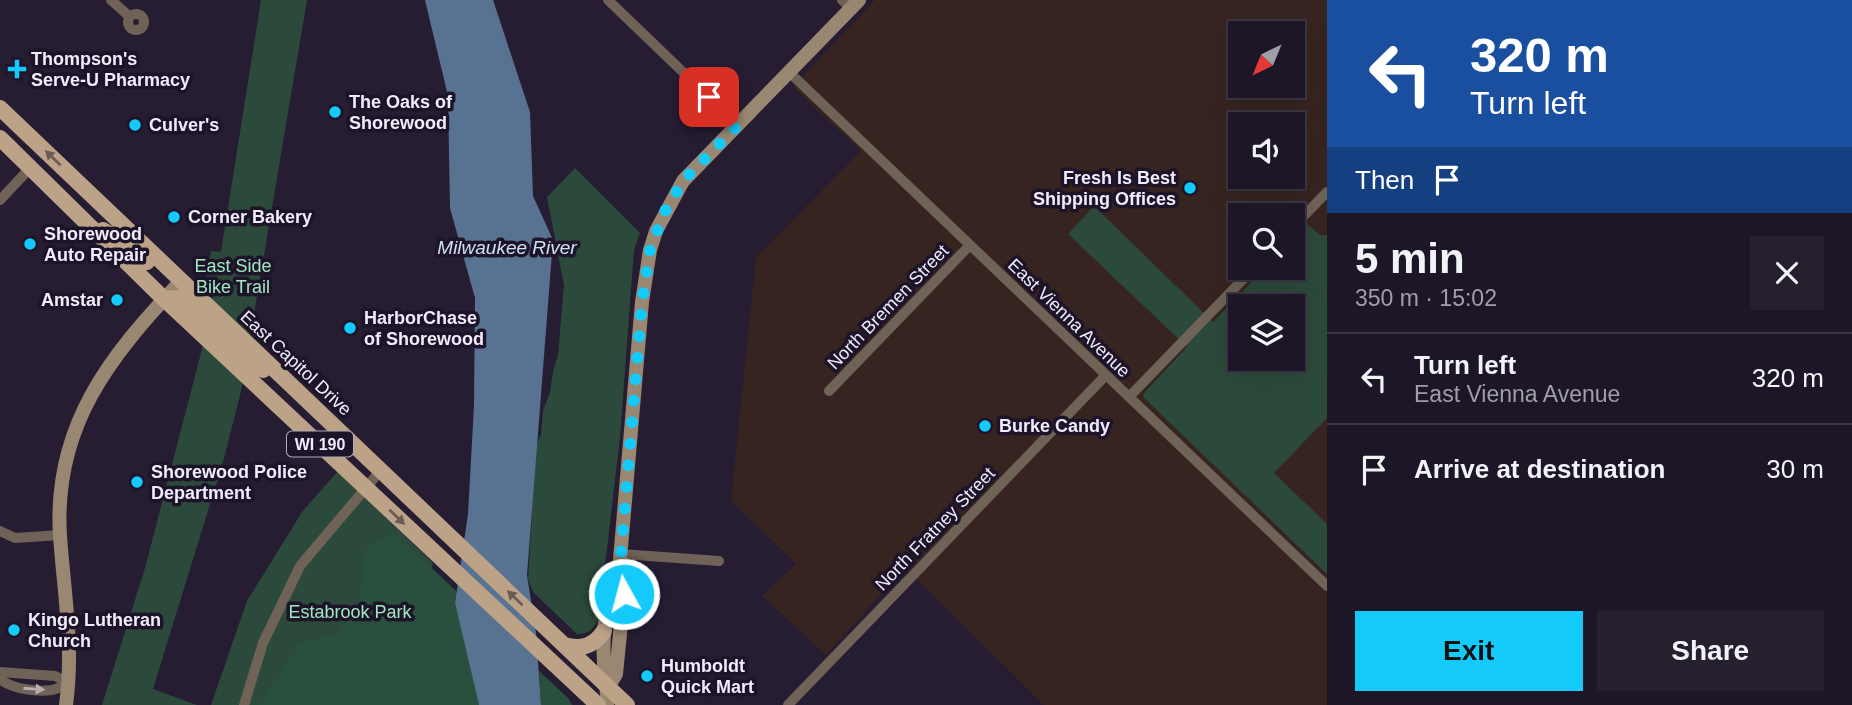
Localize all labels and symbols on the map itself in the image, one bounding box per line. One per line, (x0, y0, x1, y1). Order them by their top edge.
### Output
north arrow (1228, 21, 1306, 98)
place label: Thompson's Serve-U Pharmacy (31, 49, 190, 90)
marker: Thompson's Serve-U Pharmacy (9, 61, 25, 77)
pin (679, 67, 739, 127)
place label: The Oaks of Shorewood (349, 92, 453, 133)
marker: The Oaks of Shorewood (327, 104, 343, 120)
place label: Culver's (149, 115, 219, 135)
marker: Culver's (127, 117, 143, 133)
one-way arrow (44, 150, 61, 167)
place label: Fresh Is Best Shipping Offices (1033, 168, 1176, 209)
marker: Fresh Is Best Shipping Offices (1182, 180, 1198, 196)
place label: Corner Bakery (188, 207, 312, 227)
marker: Corner Bakery (166, 209, 182, 225)
place label: Shorewood Auto Repair (44, 224, 146, 265)
marker: Shorewood Auto Repair (22, 236, 38, 252)
water label: Milwaukee River (437, 237, 577, 258)
street label: North Bremen Street (823, 241, 953, 373)
street label: East Vienna Avenue (1004, 255, 1134, 381)
park label: East Side Bike Trail (194, 256, 272, 297)
place label: Amstar (41, 290, 103, 310)
marker: Amstar (109, 292, 125, 308)
street label: East Capitol Drive (236, 307, 356, 419)
place label: HarborChase of Shorewood (364, 308, 484, 349)
marker: HarborChase of Shorewood (342, 320, 358, 336)
place label: Burke Candy (999, 416, 1110, 436)
marker: Burke Candy (977, 418, 993, 434)
road number: WI 190 (287, 432, 353, 457)
place label: Shorewood Police Department (151, 462, 307, 503)
street label: North Fratney Street (871, 463, 999, 595)
marker: Shorewood Police Department (129, 474, 145, 490)
one-way arrow (388, 508, 405, 524)
position arrow (587, 557, 661, 631)
one-way arrow (506, 589, 523, 606)
park label: Estabrook Park (288, 602, 413, 622)
place label: Kingo Lutheran Church (28, 610, 161, 651)
marker: Kingo Lutheran Church (6, 622, 22, 638)
place label: Humboldt Quick Mart (661, 656, 754, 697)
marker: Humboldt Quick Mart (639, 668, 655, 684)
one-way arrow (23, 684, 45, 695)

